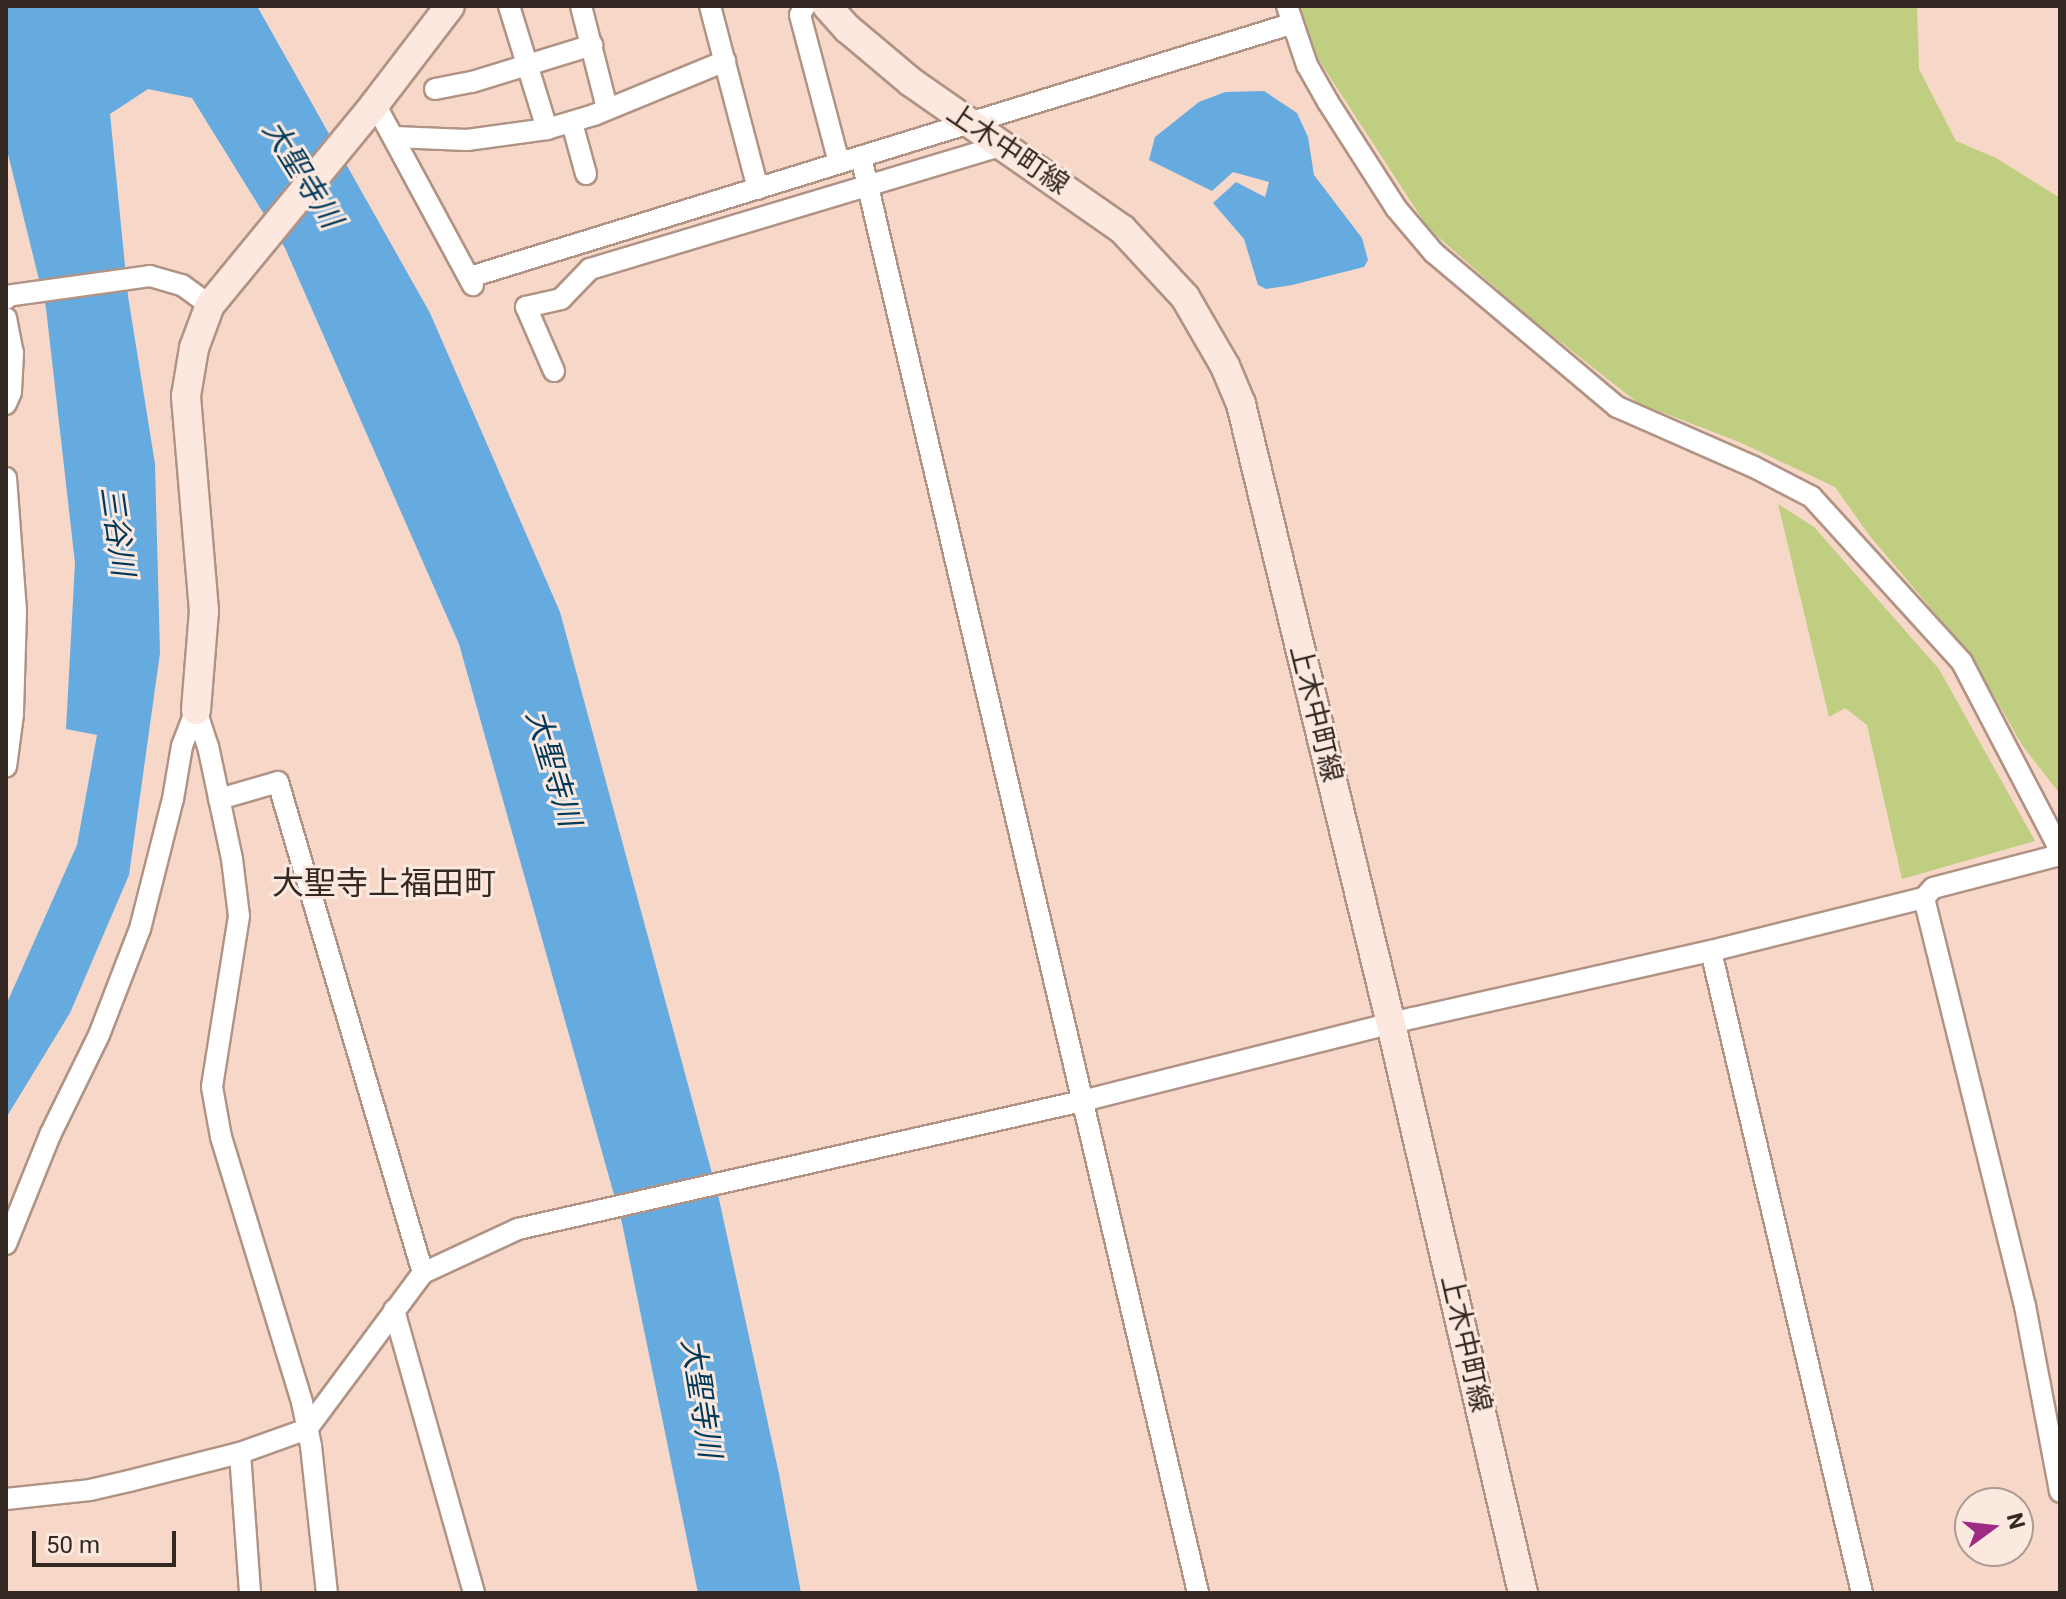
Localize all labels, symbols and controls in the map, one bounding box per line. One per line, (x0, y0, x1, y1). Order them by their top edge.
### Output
street label: 上木中町線 (941, 96, 1075, 202)
water label: 大聖寺川 (255, 114, 349, 234)
water label: 三谷川 (93, 484, 141, 578)
street label: 上木中町線 (1283, 642, 1349, 786)
water label: 大聖寺川 (518, 705, 588, 831)
district label: 大聖寺上福田町 (272, 864, 496, 902)
street label: 上木中町線 (1434, 1272, 1498, 1416)
water label: 大聖寺川 (674, 1336, 728, 1460)
north arrow (1954, 1487, 2034, 1567)
text: N (2002, 1510, 2030, 1532)
scale bar (36, 1515, 180, 1565)
text: 50 m (46, 1531, 100, 1559)

